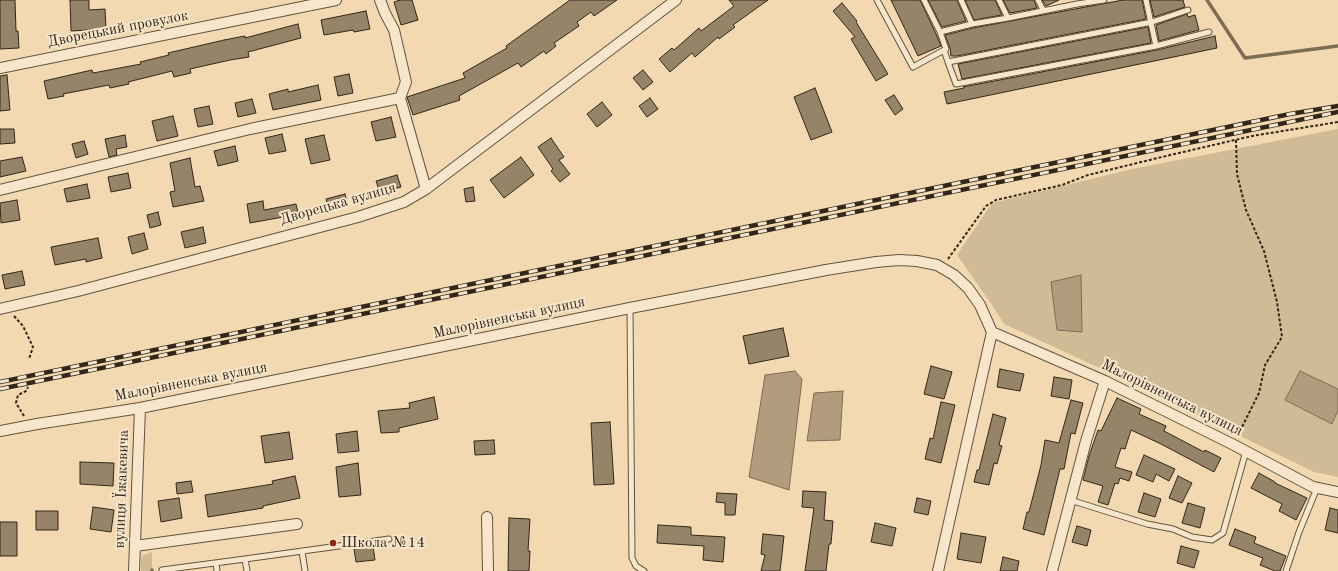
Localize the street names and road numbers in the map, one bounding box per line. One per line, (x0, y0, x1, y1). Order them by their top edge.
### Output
street label: Дворецький провулок (46, 7, 190, 51)
street label: Дворецька вулиця (278, 179, 398, 229)
street label: Малорівненська вулиця (431, 293, 587, 343)
street label: Малорівненська вулиця (1098, 356, 1246, 440)
street label: Малорівненська вулиця (113, 358, 269, 406)
street label: вулиця Їжакевича (111, 429, 133, 549)

